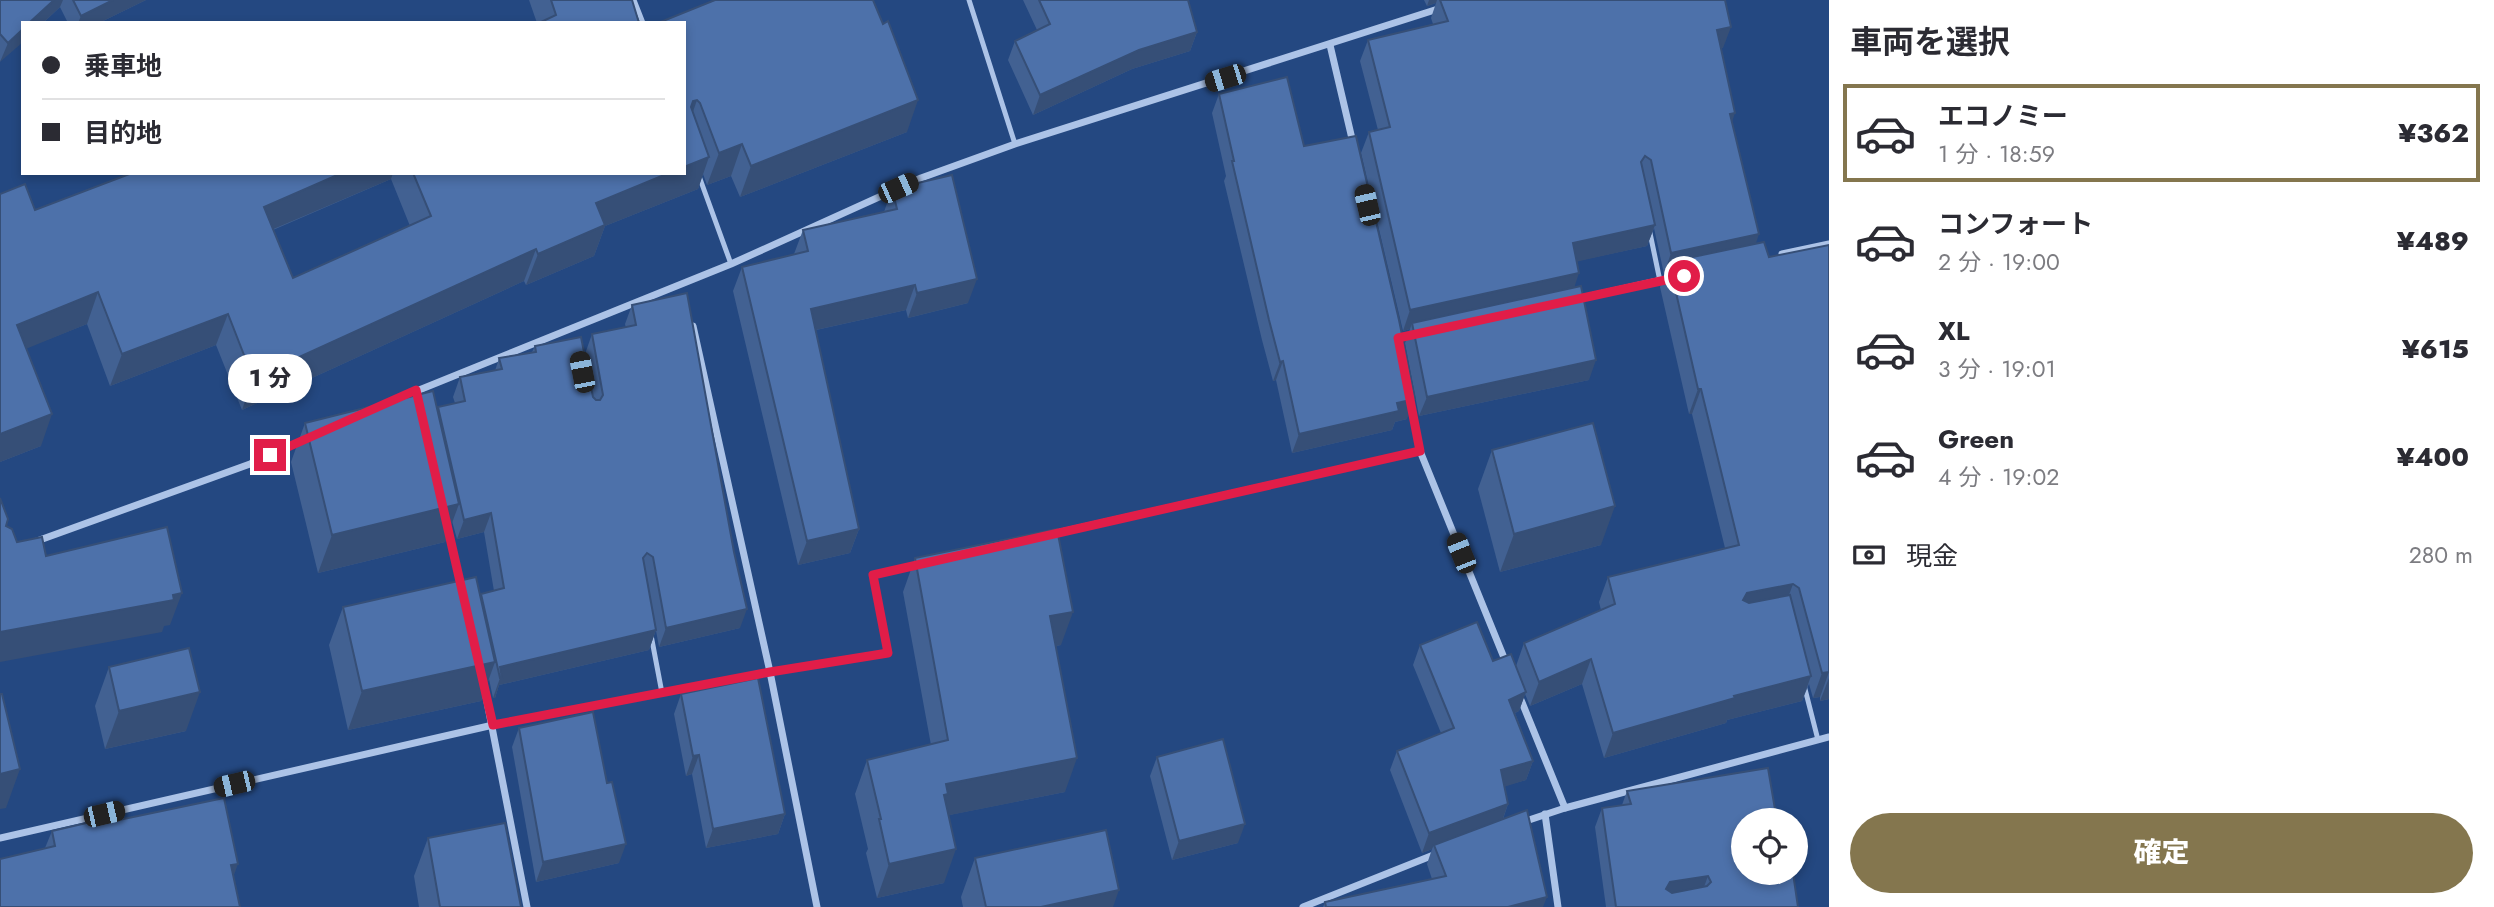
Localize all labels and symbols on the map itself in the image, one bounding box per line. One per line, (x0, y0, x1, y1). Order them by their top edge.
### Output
car (1202, 62, 1249, 94)
car (875, 170, 922, 206)
car (1353, 182, 1382, 228)
route start (1668, 260, 1700, 292)
car (568, 349, 597, 395)
callout: 1 分 (228, 354, 312, 402)
route end (254, 439, 286, 471)
car (1444, 530, 1479, 576)
car (212, 769, 257, 799)
car (82, 799, 127, 829)

